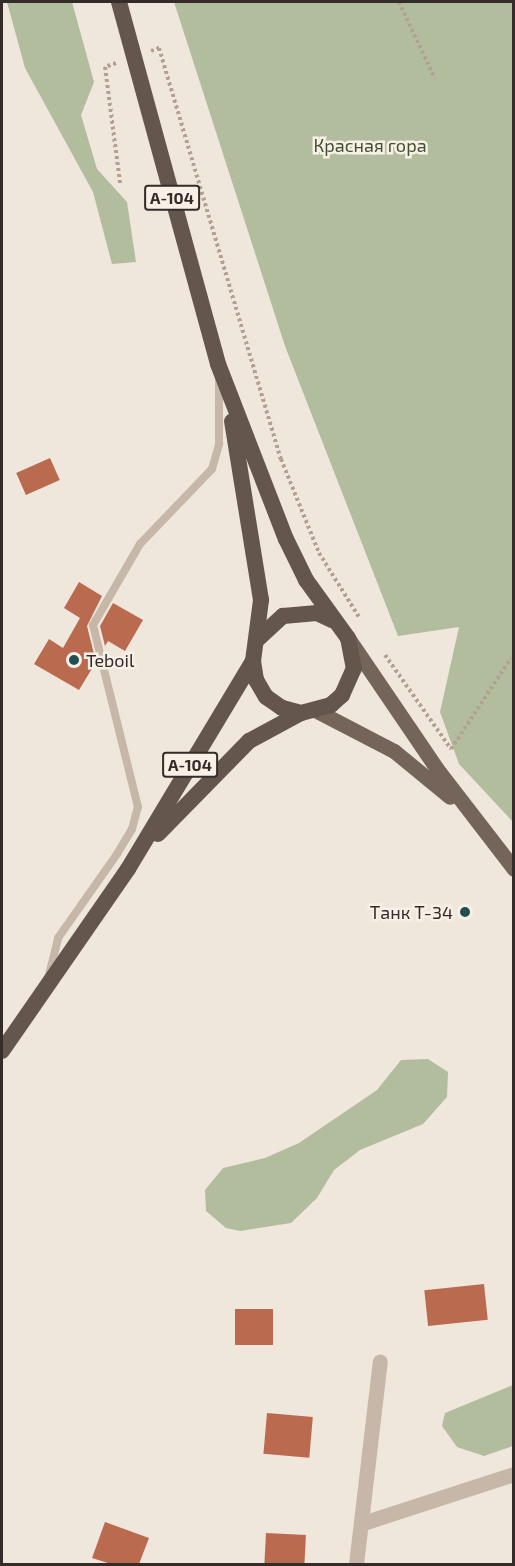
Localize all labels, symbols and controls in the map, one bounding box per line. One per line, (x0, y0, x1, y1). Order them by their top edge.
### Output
park label: Красная гора (313, 134, 427, 156)
road number: А-104 (144, 185, 201, 211)
place label: Teboil (86, 649, 134, 671)
marker: Teboil (67, 653, 81, 667)
road number: А-104 (162, 752, 219, 778)
place label: Танк Т-34 (370, 901, 453, 923)
marker: Танк Т-34 (458, 905, 472, 919)

